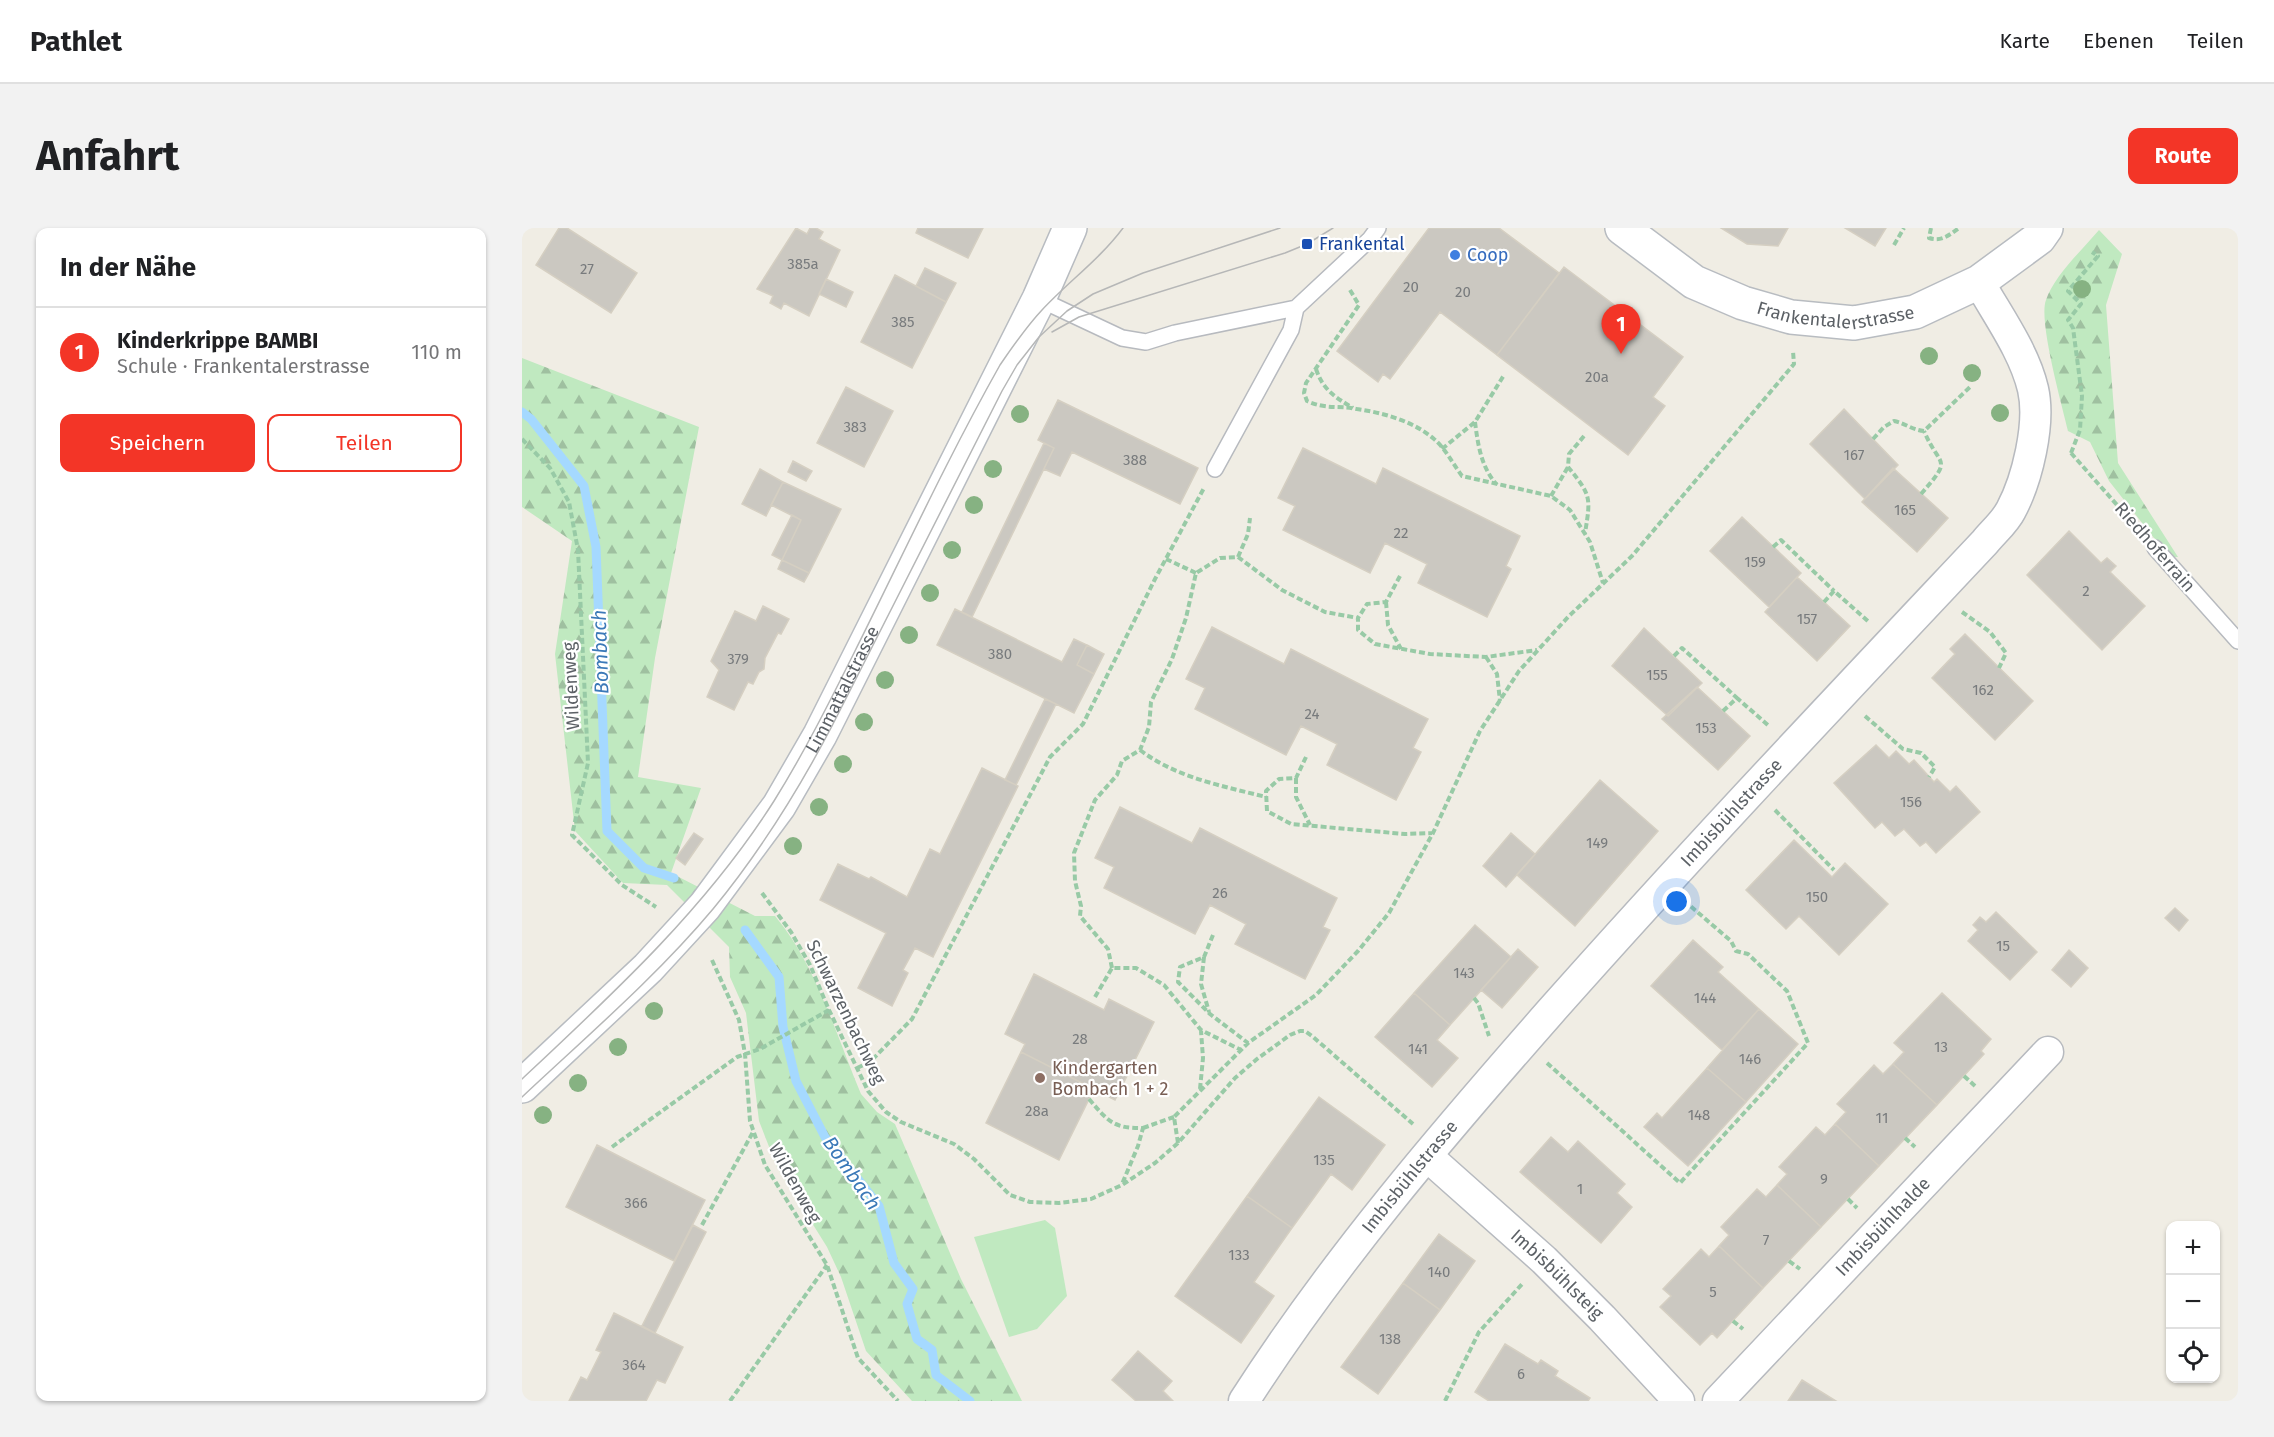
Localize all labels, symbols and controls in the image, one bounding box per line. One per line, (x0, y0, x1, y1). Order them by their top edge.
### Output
text: Pathlet (30, 25, 122, 58)
text: Karte (1999, 28, 2050, 54)
text: Ebenen (2083, 28, 2154, 54)
text: Teilen (2187, 28, 2244, 54)
button: Route (2128, 128, 2238, 184)
text: Anfahrt (36, 131, 179, 181)
place label: Frankental (1319, 233, 1405, 255)
marker: Frankental (1300, 237, 1314, 251)
place label: Coop (1467, 244, 1508, 266)
marker: Coop (1448, 248, 1462, 262)
text: In der Nähe (60, 252, 196, 283)
house number: 385a (787, 255, 819, 273)
house number: 27 (580, 260, 594, 278)
house number: 20 (1403, 278, 1419, 296)
house number: 20 (1455, 283, 1471, 301)
street label: Frankentalerstrasse (1754, 297, 1916, 334)
pin: 1 (1602, 304, 1640, 354)
house number: 385 (891, 313, 915, 331)
text: Kinderkrippe BAMBI (117, 327, 319, 354)
text: 1 (75, 340, 84, 364)
text: 110 m (411, 340, 462, 364)
text: Schule · Frankentalerstrasse (117, 354, 370, 378)
house number: 20a (1585, 368, 1609, 386)
button: Speichern (60, 414, 255, 472)
button: Teilen (267, 414, 462, 472)
house number: 383 (843, 418, 867, 436)
house number: 167 (1844, 446, 1865, 464)
house number: 388 (1123, 451, 1147, 469)
street label: Riedhoferrain (2110, 498, 2200, 596)
house number: 165 (1894, 501, 1916, 519)
house number: 22 (1394, 524, 1408, 542)
house number: 159 (1744, 553, 1766, 571)
house number: 2 (2082, 582, 2090, 600)
water label: Bombach (587, 609, 613, 695)
house number: 157 (1797, 610, 1817, 628)
street label: Limmattalstrasse (801, 622, 884, 757)
street label: Wildenweg (558, 641, 584, 731)
house number: 380 (988, 645, 1012, 663)
house number: 379 (727, 650, 749, 668)
house number: 155 (1646, 666, 1668, 684)
house number: 162 (1972, 681, 1994, 699)
house number: 24 (1304, 705, 1320, 723)
house number: 153 (1695, 719, 1717, 737)
street label: Imbisbühlstrasse (1676, 754, 1787, 871)
house number: 156 (1900, 793, 1922, 811)
house number: 149 (1586, 834, 1608, 852)
house number: 26 (1212, 884, 1228, 902)
your location (1662, 887, 1691, 916)
house number: 150 (1806, 888, 1828, 906)
street label: Schwarzenbachweg (802, 936, 891, 1088)
house number: 15 (1996, 937, 2010, 955)
house number: 143 (1453, 964, 1475, 982)
house number: 144 (1694, 989, 1716, 1007)
house number: 28 (1072, 1030, 1088, 1048)
house number: 13 (1934, 1038, 1948, 1056)
house number: 141 (1408, 1040, 1428, 1058)
house number: 146 (1739, 1050, 1761, 1068)
place label: Kindergarten Bombach 1 + 2 (1052, 1057, 1168, 1100)
marker: Kindergarten Bombach 1 + 2 (1033, 1071, 1047, 1085)
house number: 28a (1025, 1102, 1049, 1120)
house number: 148 (1688, 1106, 1710, 1124)
house number: 11 (1876, 1109, 1888, 1127)
street label: Imbisbühlstrasse (1357, 1116, 1462, 1238)
water label: Bombach (818, 1131, 886, 1215)
street label: Wildenweg (764, 1139, 826, 1228)
house number: 135 (1313, 1151, 1335, 1169)
house number: 9 (1820, 1170, 1828, 1188)
street label: Imbisbühlhalde (1831, 1173, 1935, 1281)
house number: 1 (1577, 1180, 1583, 1198)
house number: 366 (624, 1194, 648, 1212)
map controls (2166, 1221, 2220, 1383)
button: + (2166, 1221, 2220, 1275)
street label: Imbisbühlsteig (1506, 1225, 1609, 1325)
house number: 7 (1763, 1231, 1770, 1249)
house number: 133 (1228, 1246, 1250, 1264)
house number: 140 (1428, 1263, 1450, 1281)
button: − (2166, 1275, 2220, 1329)
house number: 5 (1709, 1283, 1717, 1301)
button: locate (2166, 1329, 2220, 1383)
house number: 138 (1379, 1330, 1401, 1348)
house number: 364 (622, 1356, 646, 1374)
house number: 6 (1517, 1365, 1525, 1383)

